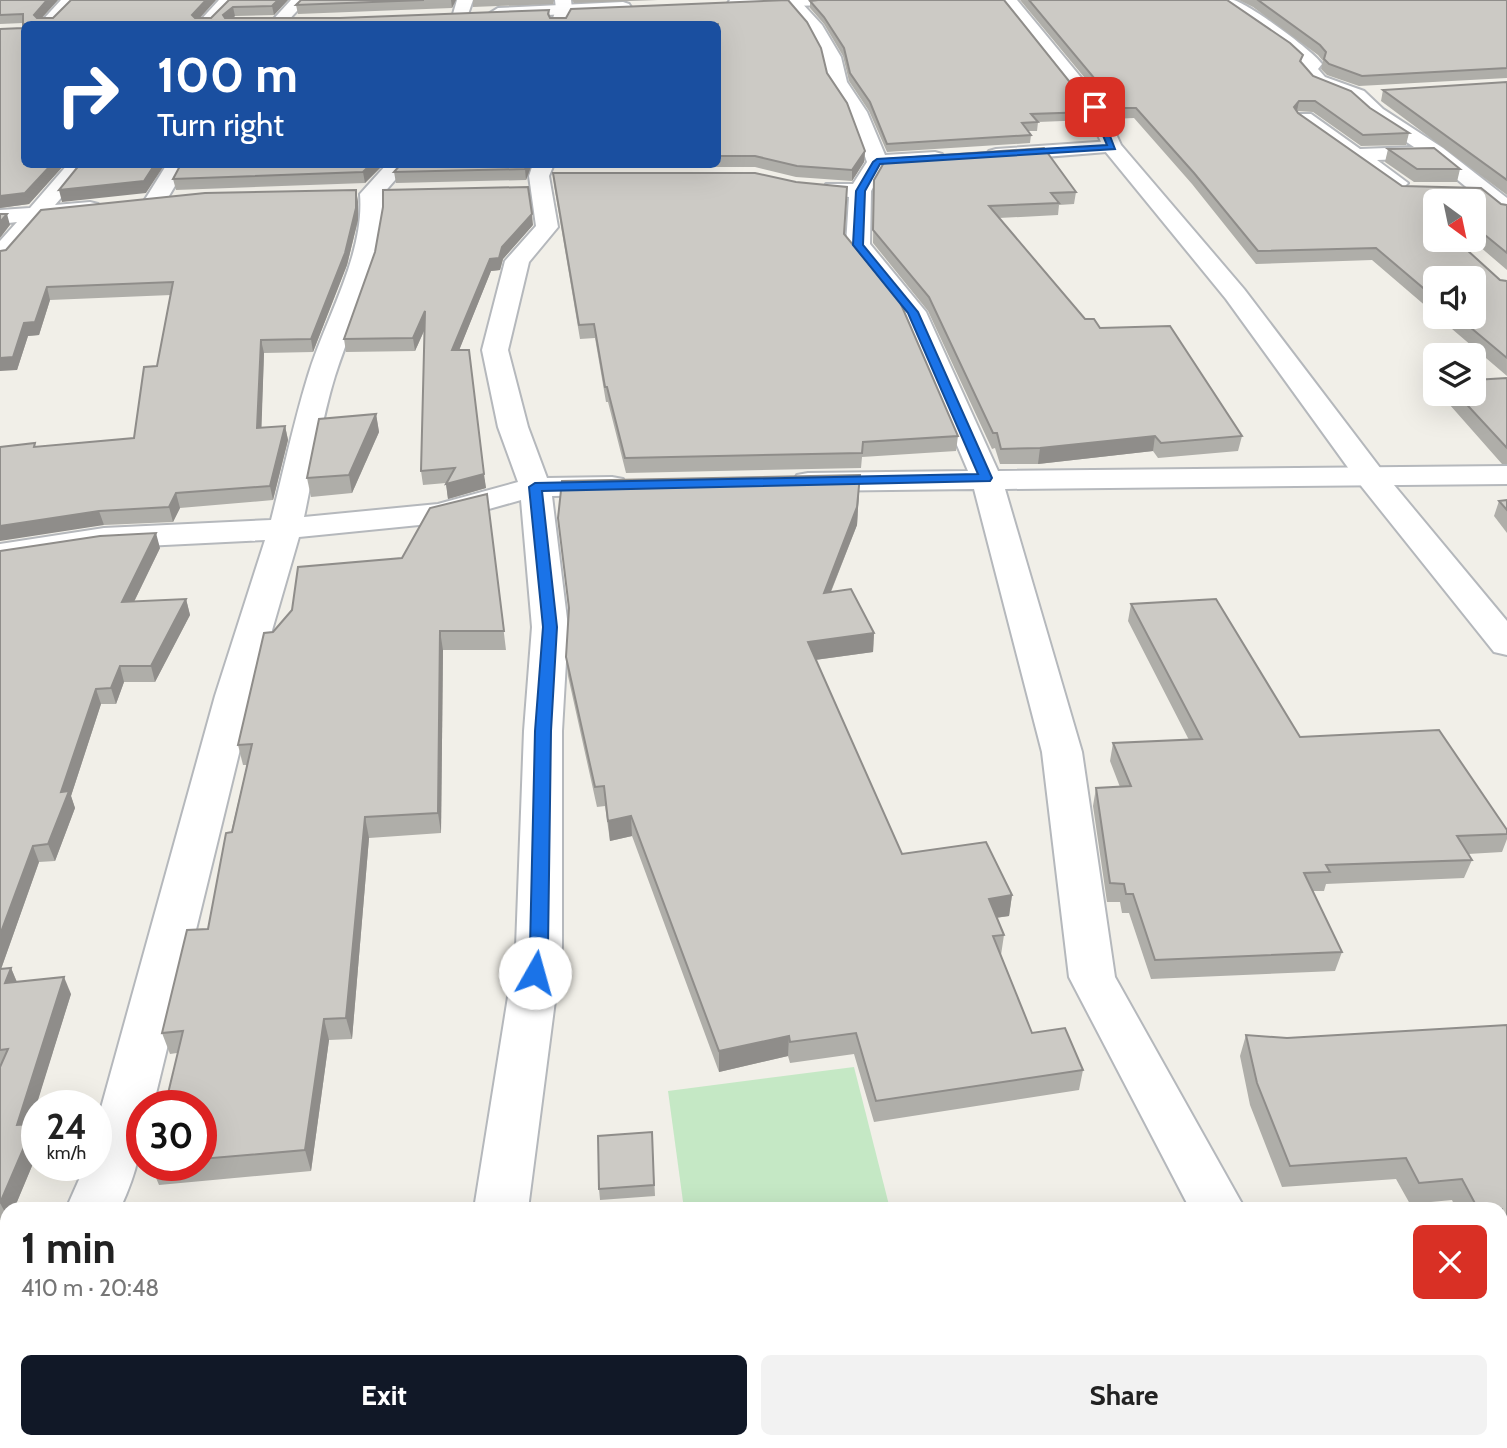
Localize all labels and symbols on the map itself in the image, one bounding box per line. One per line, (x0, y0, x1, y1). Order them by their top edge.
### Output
pin (1065, 77, 1125, 137)
north arrow (1423, 189, 1486, 252)
position arrow (498, 936, 572, 1010)
speed limit sign: 30 (126, 1090, 217, 1181)

